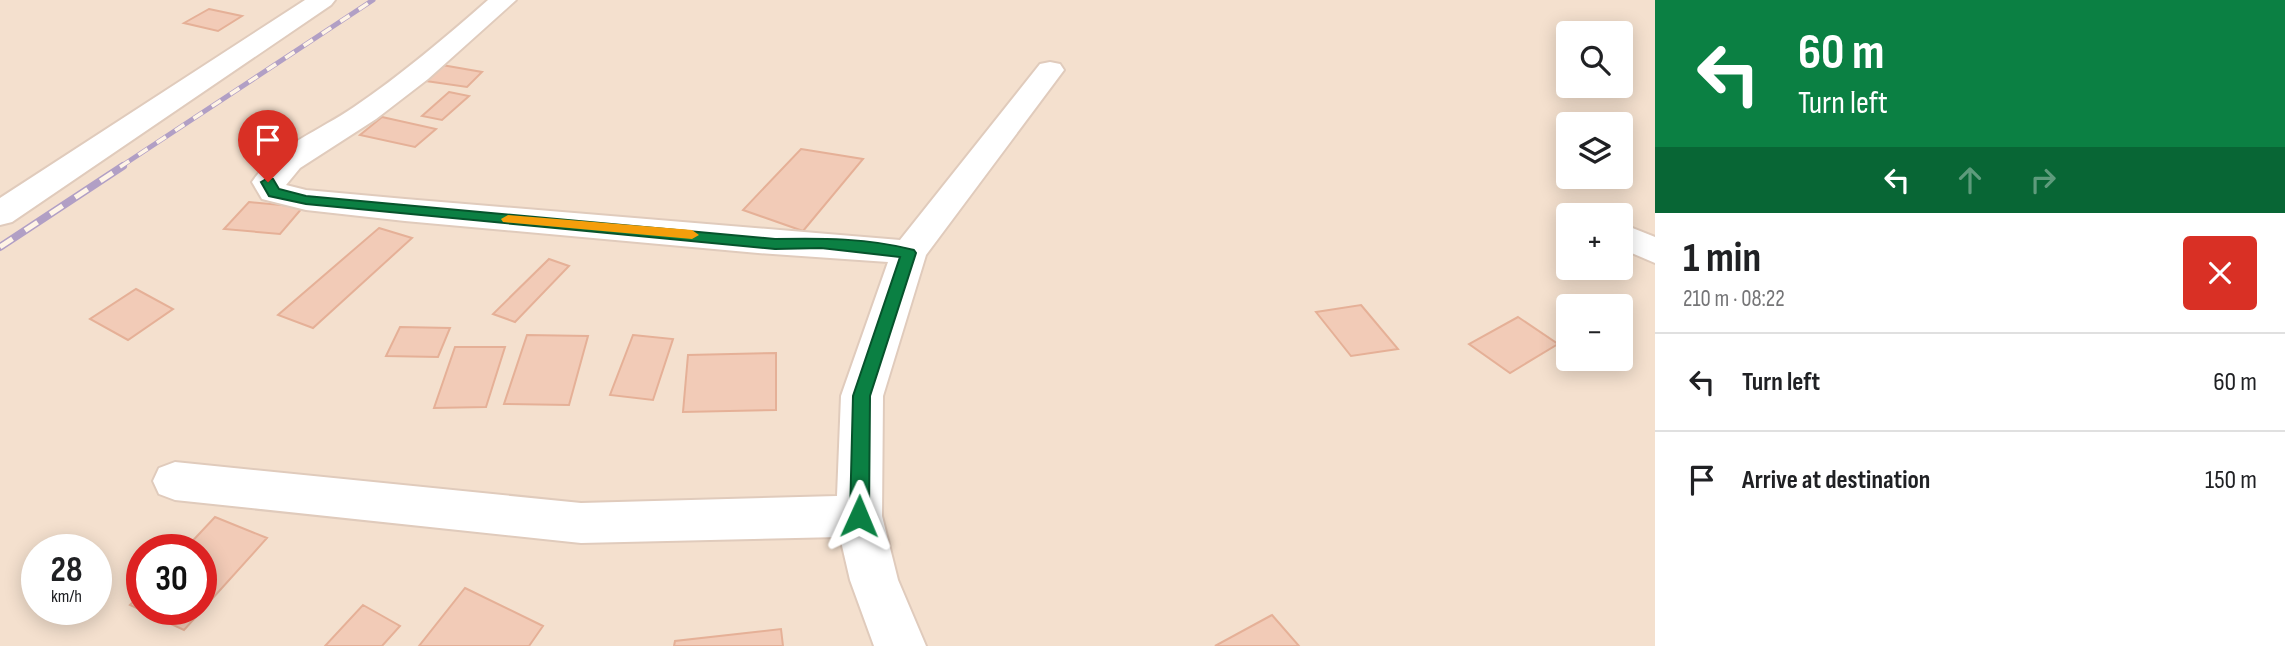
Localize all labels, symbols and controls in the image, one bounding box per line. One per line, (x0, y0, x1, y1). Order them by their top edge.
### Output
map controls (1556, 21, 1633, 371)
button: search (1556, 21, 1633, 98)
text: 60 m (1798, 24, 1885, 83)
icon: left (1683, 28, 1774, 119)
text: Turn left (1798, 84, 1888, 123)
pin (238, 110, 298, 182)
button: layers (1556, 112, 1633, 189)
icon: arrive (249, 121, 287, 159)
icon: left (1878, 161, 1916, 199)
icon: ahead (1951, 161, 1989, 199)
icon: right (2024, 161, 2062, 199)
button: + (1556, 203, 1633, 280)
text: 1 min (1683, 233, 1761, 284)
button: close (2183, 236, 2257, 310)
text: 210 m · 08:22 (1683, 285, 1785, 313)
button: − (1556, 294, 1633, 371)
icon: left (1683, 363, 1721, 401)
text: Turn left (1742, 367, 1820, 398)
text: 60 m (2213, 367, 2257, 398)
icon: arrive (1683, 461, 1721, 499)
text: Arrive at destination (1742, 465, 1930, 496)
text: 150 m (2205, 465, 2257, 496)
position arrow (822, 479, 896, 553)
speed limit sign: 30 (126, 534, 217, 625)
text: 28 (51, 549, 82, 592)
text: km/h (51, 586, 82, 607)

